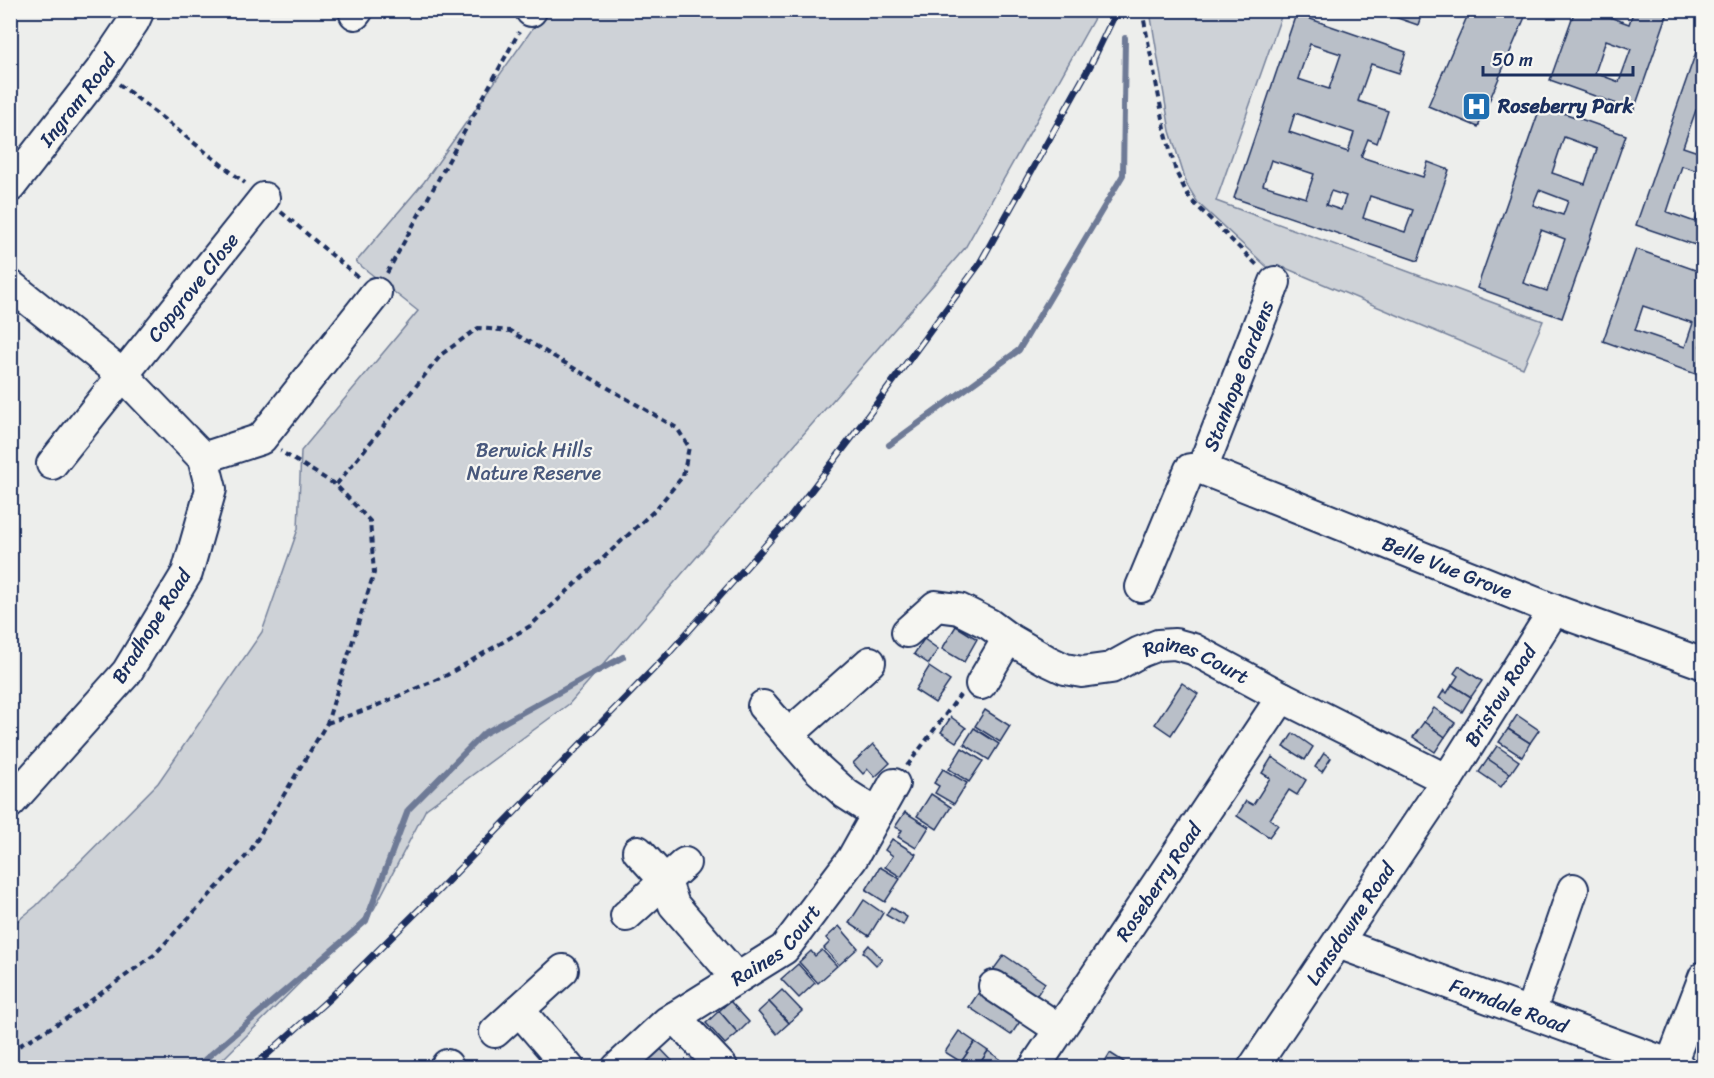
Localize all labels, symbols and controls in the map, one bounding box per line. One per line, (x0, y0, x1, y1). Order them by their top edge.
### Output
scale bar (1483, 39, 1633, 77)
text: 50 m (1492, 44, 1533, 76)
street label: Ingram Road (30, 45, 126, 156)
place label: Roseberry Park (1497, 89, 1634, 124)
hospital icon: Roseberry Park (1461, 90, 1493, 122)
street label: Copgrove Close (138, 225, 248, 350)
street label: Stanhope Gardens (1193, 295, 1284, 457)
park label: Berwick Hills Nature Reserve (467, 433, 602, 491)
street label: Belle Vue Grove (1377, 526, 1518, 610)
street label: Bradhope Road (102, 560, 202, 691)
street label: Raines Court (1137, 626, 1255, 694)
street label: Bristow Road (1455, 636, 1547, 754)
street label: Roseberry Road (1106, 814, 1212, 949)
street label: Lansdowne Road (1296, 854, 1406, 993)
street label: Raines Court (724, 897, 830, 996)
street label: Farndale Road (1445, 968, 1574, 1044)

